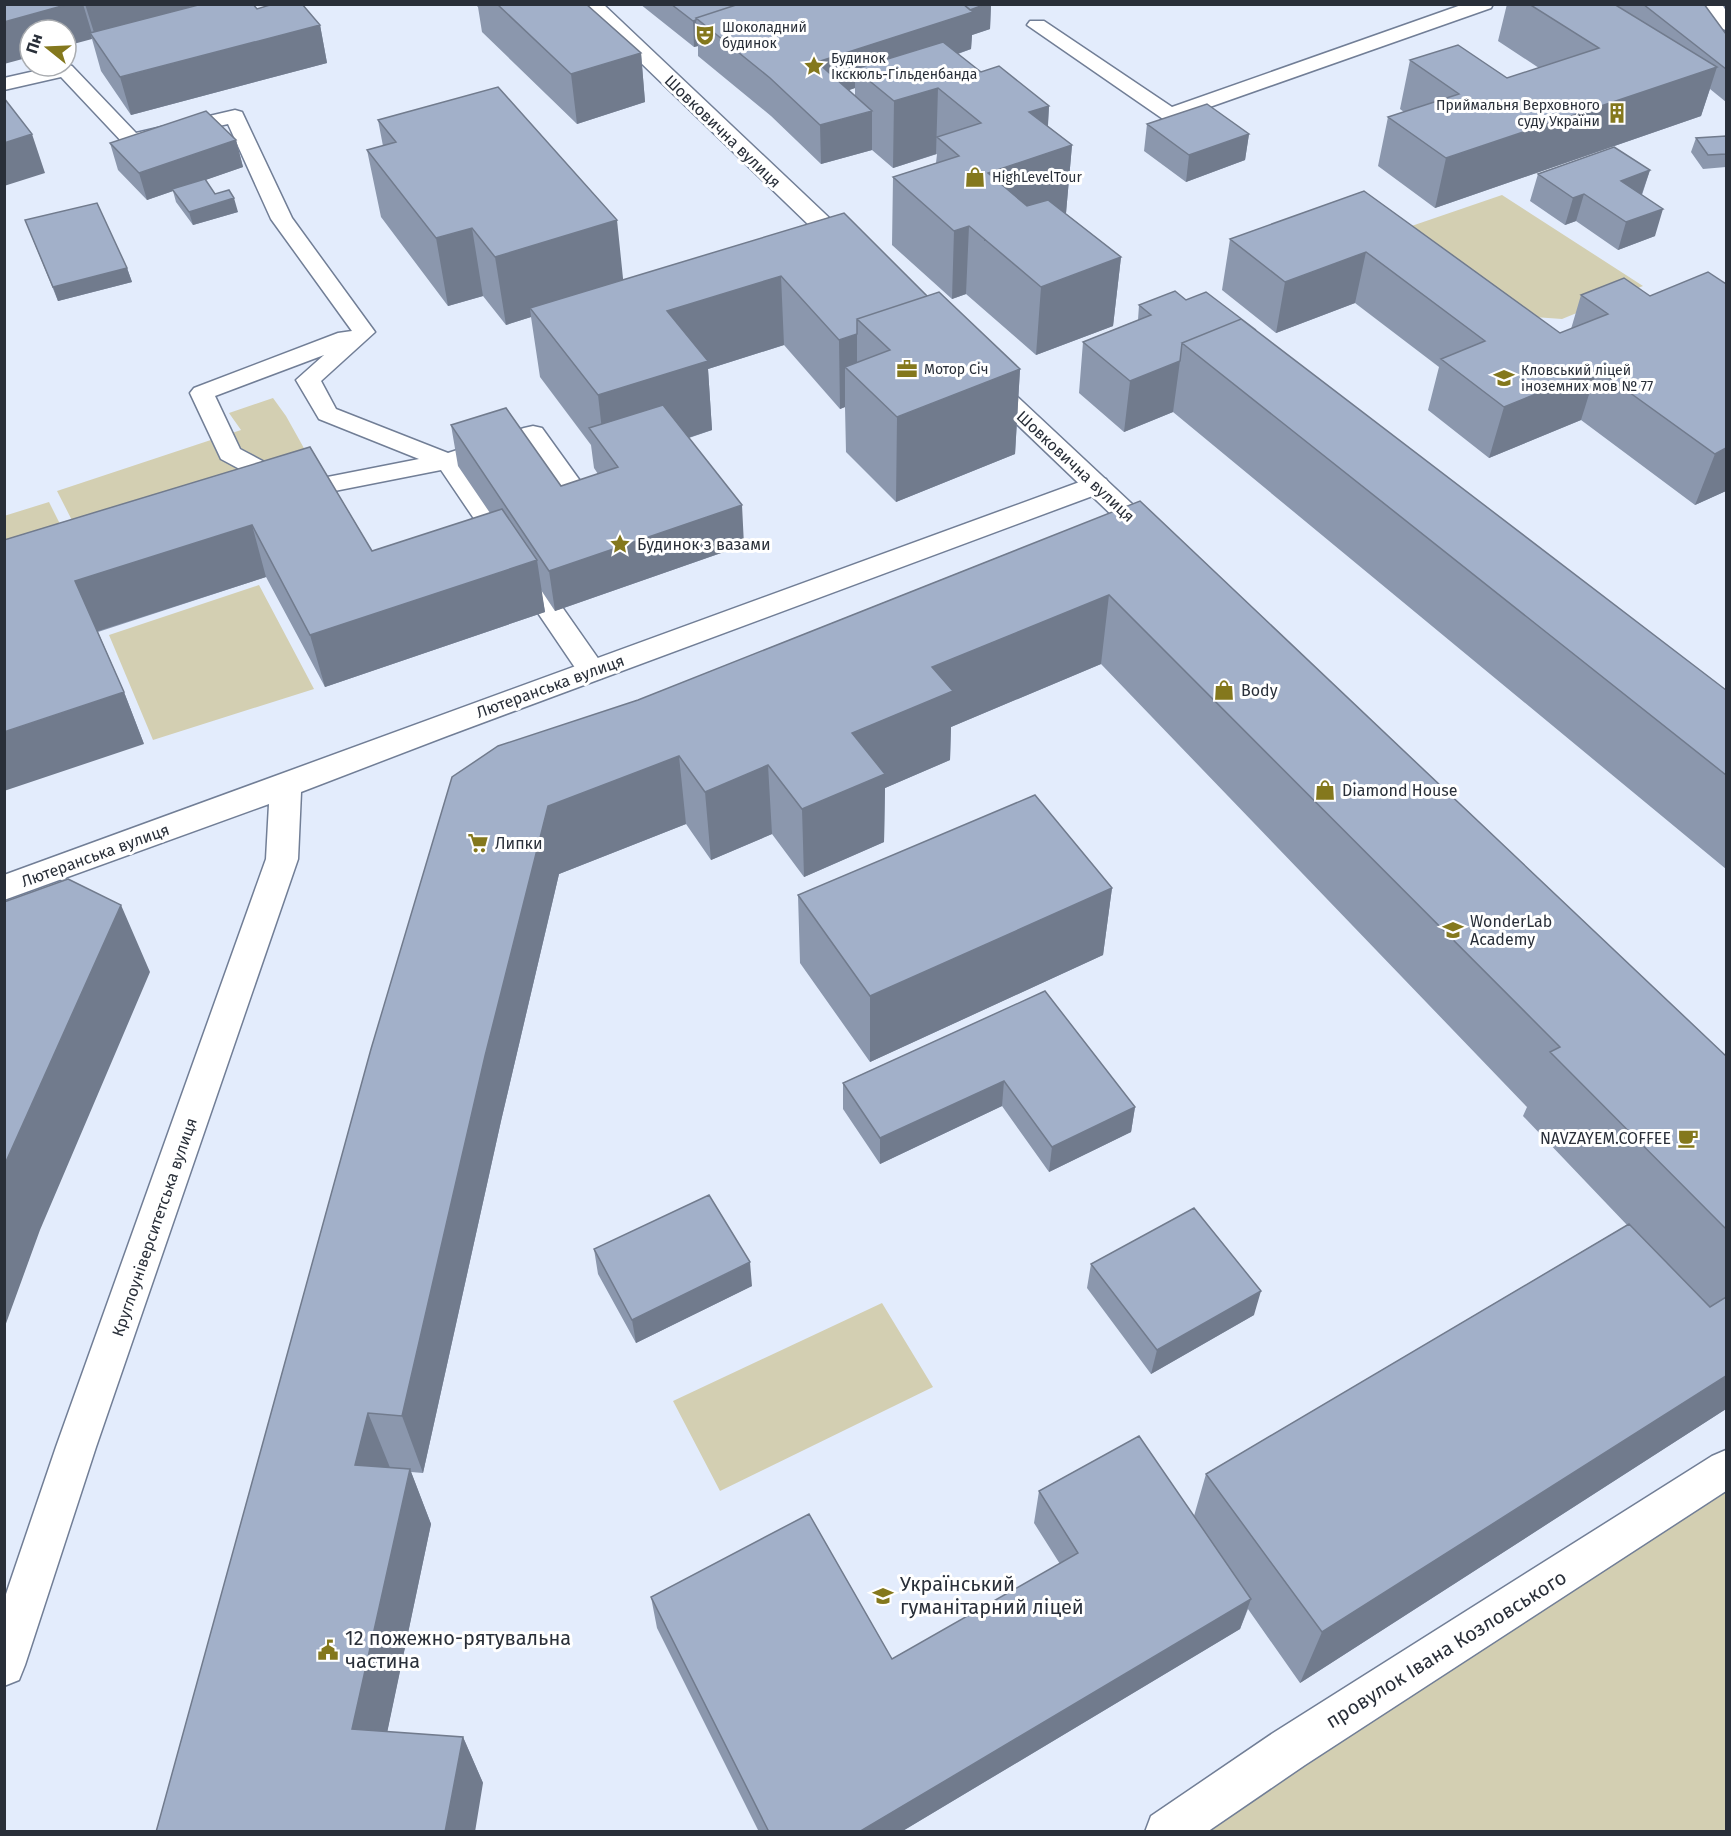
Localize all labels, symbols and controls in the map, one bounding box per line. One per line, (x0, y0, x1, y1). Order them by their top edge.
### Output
north arrow (18, 18, 78, 78)
place label: Шоколадний будинок (722, 19, 807, 52)
theatre icon: Шоколадний будинок (693, 23, 717, 47)
text: Пн (22, 31, 46, 56)
place label: Будинок Ікскюль-Гільденбанда (831, 50, 977, 83)
place icon: Будинок Ікскюль-Гільденбанда (802, 54, 826, 78)
street label: Шовковична вулиця (661, 71, 785, 192)
place label: Приймальня Верховного суду України (1436, 97, 1600, 130)
building icon: Приймальня Верховного суду України (1605, 101, 1629, 125)
shop icon: HighLevelTour (963, 165, 987, 189)
place label: HighLevelTour (992, 169, 1083, 186)
office icon: Мотор Січ (895, 357, 919, 381)
place label: Мотор Січ (924, 361, 988, 378)
place label: Кловський ліцей іноземних мов № 77 (1521, 362, 1653, 395)
school or university icon: Кловський ліцей іноземних мов № 77 (1492, 366, 1516, 390)
street label: Шовковична вулиця (1013, 407, 1138, 526)
place icon: Будинок з вазами (608, 532, 632, 556)
place label: Будинок з вазами (637, 535, 771, 554)
street label: Лютеранська вулиця (474, 651, 627, 722)
shop icon: Body (1212, 678, 1236, 702)
place label: Body (1241, 681, 1278, 700)
shop icon: Diamond House (1313, 778, 1337, 802)
place label: Diamond House (1342, 781, 1458, 800)
street label: Лютеранська вулиця (19, 820, 172, 891)
supermarket icon: Липки (466, 831, 490, 855)
place label: Липки (495, 834, 543, 853)
place label: WonderLab Academy (1470, 912, 1552, 949)
school or university icon: WonderLab Academy (1441, 918, 1465, 942)
street label: Круглоуніверситетська вулиця (108, 1115, 201, 1339)
cafe icon: NAVZAYEM.COFFEE (1676, 1126, 1700, 1150)
place label: NAVZAYEM.COFFEE (1540, 1129, 1671, 1148)
street label: провулок Івана Козловського (1321, 1565, 1571, 1733)
place label: Український гуманітарний ліцей (900, 1572, 1084, 1619)
school or university icon: Український гуманітарний ліцей (871, 1584, 895, 1608)
place label: 12 пожежно-рятувальна частина (345, 1626, 571, 1673)
public building icon: 12 пожежно-рятувальна частина (316, 1638, 340, 1662)

